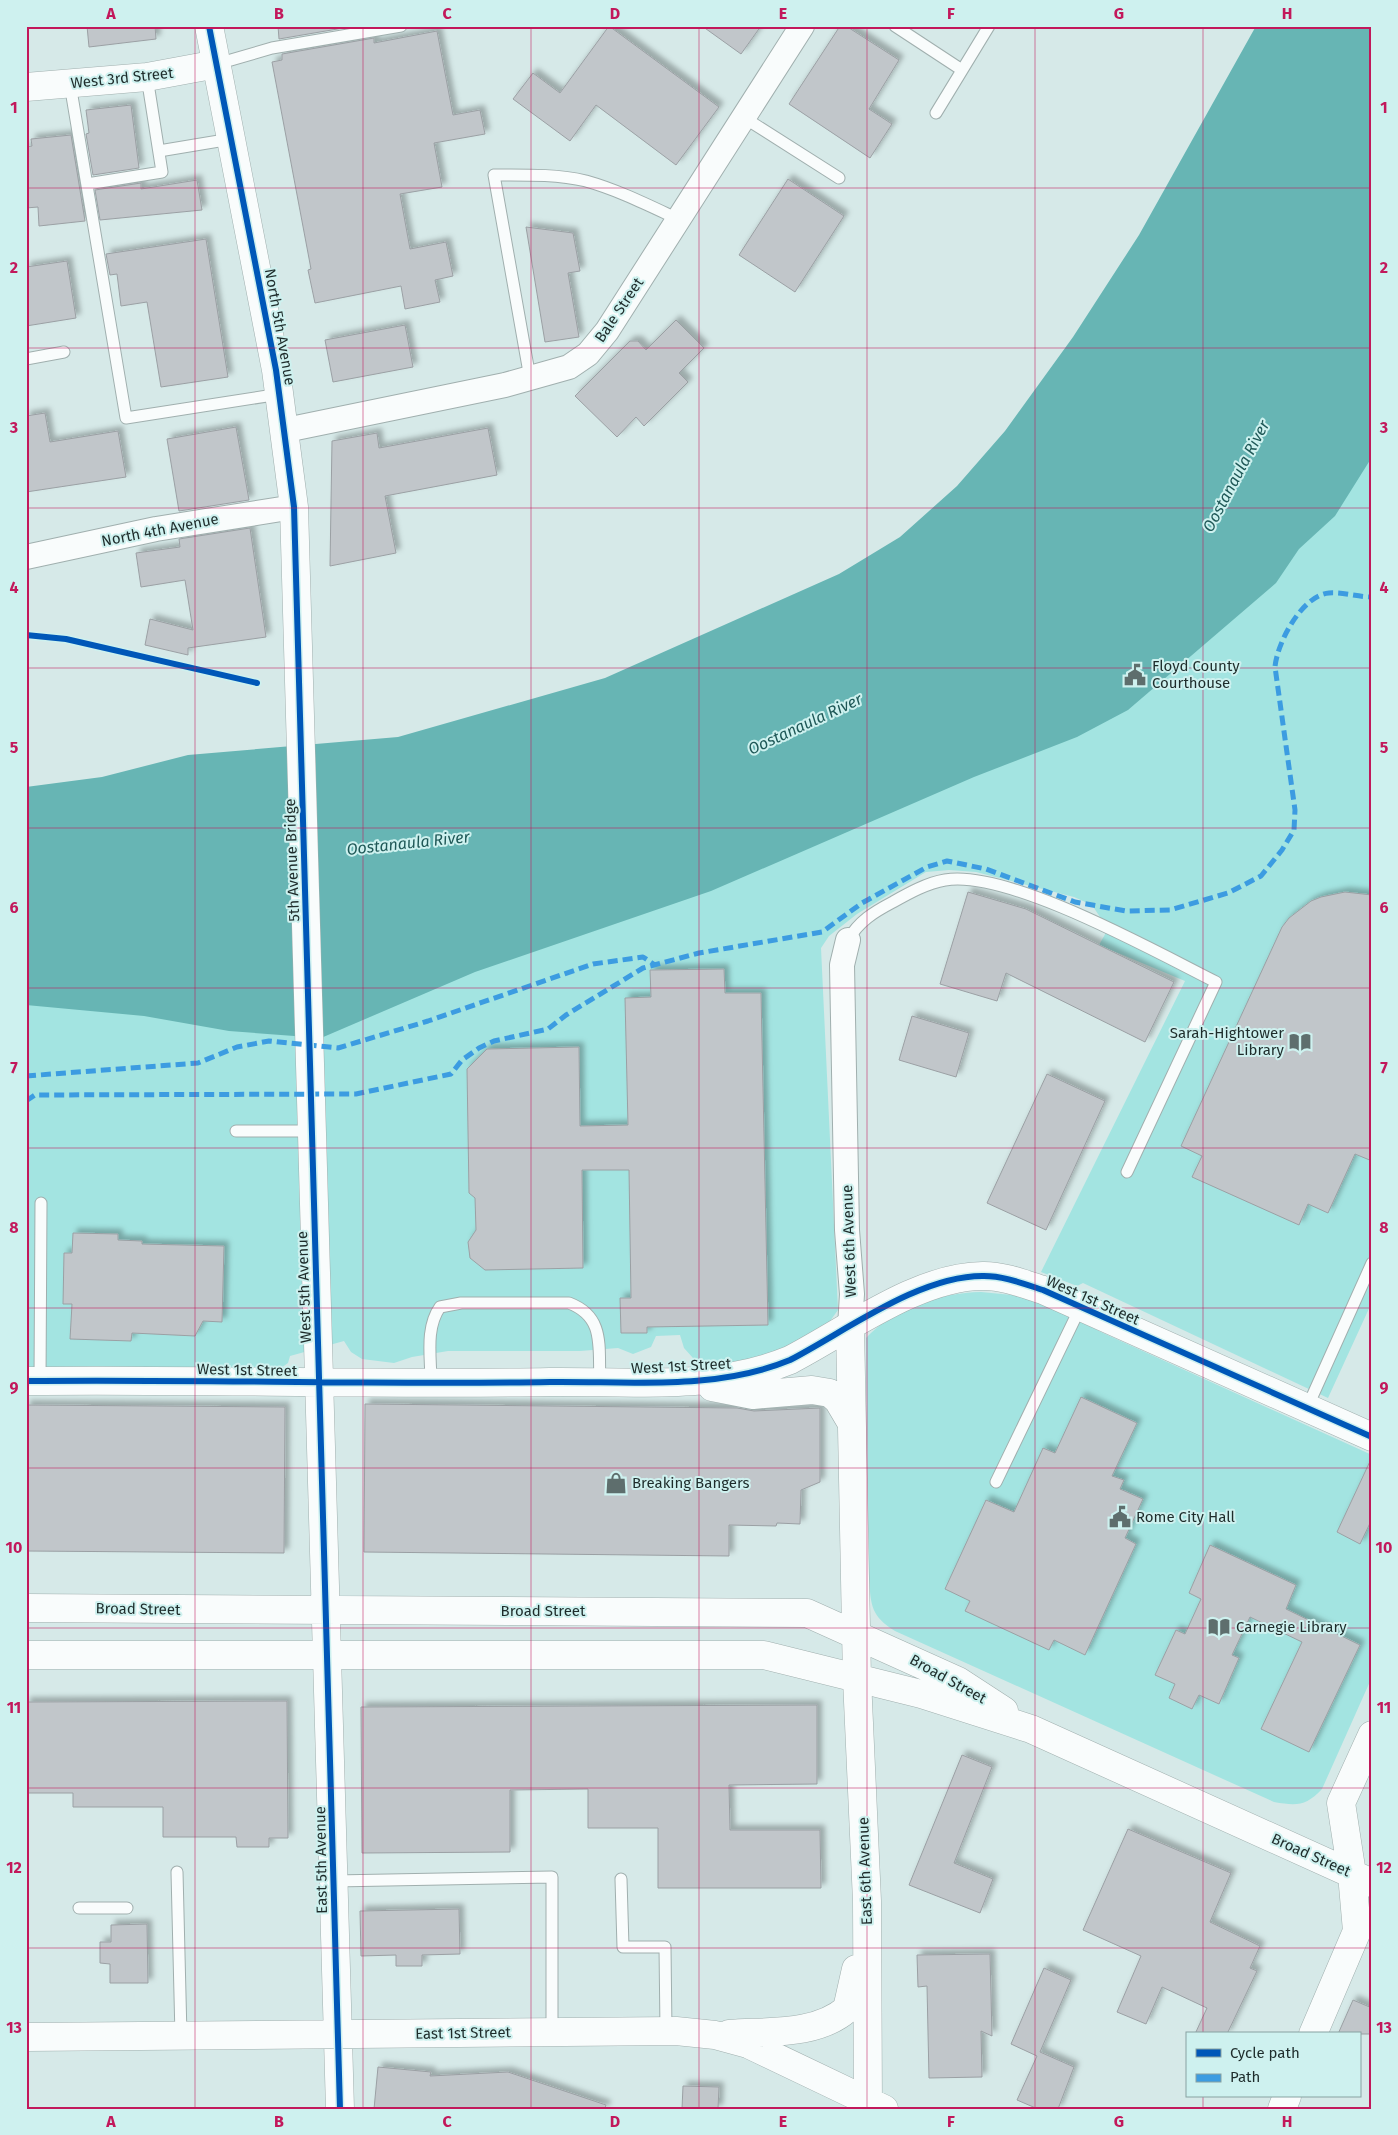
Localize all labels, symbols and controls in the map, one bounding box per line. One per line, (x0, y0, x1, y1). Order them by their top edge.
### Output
text: A (105, 4, 116, 23)
text: B (274, 4, 284, 23)
text: C (442, 4, 452, 23)
text: D (610, 4, 620, 23)
text: E (779, 4, 787, 23)
text: F (947, 4, 955, 23)
text: G (1114, 4, 1124, 23)
text: H (1282, 4, 1292, 23)
street label: West 3rd Street (70, 64, 175, 92)
text: 1 (10, 98, 18, 117)
text: 1 (1380, 98, 1388, 117)
text: 2 (10, 258, 18, 277)
text: 2 (1380, 258, 1388, 277)
street label: North 5th Avenue (261, 267, 299, 387)
street label: Bale Street (591, 274, 648, 346)
water label: Oostanaula River (1199, 416, 1274, 535)
text: 3 (9, 418, 18, 437)
text: 3 (1379, 418, 1388, 437)
street label: North 4th Avenue (100, 510, 220, 550)
text: 4 (9, 578, 19, 597)
text: 4 (1379, 578, 1389, 597)
place label: Floyd County Courthouse (1152, 657, 1240, 692)
public building icon: Floyd County Courthouse (1122, 662, 1148, 688)
water label: Oostanaula River (745, 689, 866, 759)
text: 5 (10, 738, 19, 757)
text: 5 (1380, 738, 1389, 757)
street label: 5th Avenue Bridge (281, 798, 303, 922)
water label: Oostanaula River (346, 827, 471, 859)
text: 6 (9, 898, 19, 917)
text: 6 (1379, 898, 1389, 917)
place label: Sarah-Hightower Library (1170, 1024, 1285, 1059)
library icon: Sarah-Hightower Library (1287, 1029, 1313, 1055)
text: 7 (10, 1058, 18, 1077)
text: 7 (1380, 1058, 1388, 1077)
street label: West 6th Avenue (838, 1184, 860, 1298)
text: 8 (9, 1218, 19, 1237)
text: 8 (1379, 1218, 1389, 1237)
street label: West 5th Avenue (293, 1231, 315, 1343)
street label: West 1st Street (1043, 1271, 1143, 1329)
street label: West 1st Street (630, 1354, 732, 1378)
street label: West 1st Street (197, 1360, 298, 1380)
text: 9 (10, 1378, 19, 1397)
text: 9 (1380, 1378, 1389, 1397)
shop icon: Breaking Bangers (603, 1470, 629, 1496)
place label: Breaking Bangers (632, 1474, 750, 1492)
public building icon: Rome City Hall (1107, 1504, 1133, 1530)
place label: Rome City Hall (1136, 1508, 1236, 1526)
text: 10 (6, 1538, 22, 1557)
text: 10 (1376, 1538, 1392, 1557)
street label: Broad Street (95, 1599, 181, 1619)
street label: Broad Street (501, 1602, 586, 1620)
library icon: Carnegie Library (1206, 1614, 1232, 1640)
place label: Carnegie Library (1236, 1618, 1347, 1636)
street label: Broad Street (907, 1651, 990, 1708)
text: 11 (7, 1698, 21, 1717)
text: 11 (1377, 1698, 1391, 1717)
street label: East 5th Avenue (311, 1806, 331, 1914)
street label: East 6th Avenue (854, 1817, 876, 1925)
street label: Broad Street (1269, 1830, 1354, 1881)
text: 12 (6, 1858, 22, 1877)
text: 12 (1376, 1858, 1392, 1877)
text: 13 (6, 2018, 22, 2037)
text: 13 (1376, 2018, 1392, 2037)
street label: East 1st Street (415, 2023, 512, 2043)
legend (1186, 2032, 1360, 2098)
text: Cycle path (1230, 2044, 1300, 2062)
text: Path (1230, 2068, 1260, 2086)
text: A (105, 2112, 116, 2131)
text: B (274, 2112, 284, 2131)
text: C (442, 2112, 452, 2131)
text: D (610, 2112, 620, 2131)
text: E (779, 2112, 787, 2131)
text: F (947, 2112, 955, 2131)
text: G (1114, 2112, 1124, 2131)
text: H (1282, 2112, 1292, 2131)

